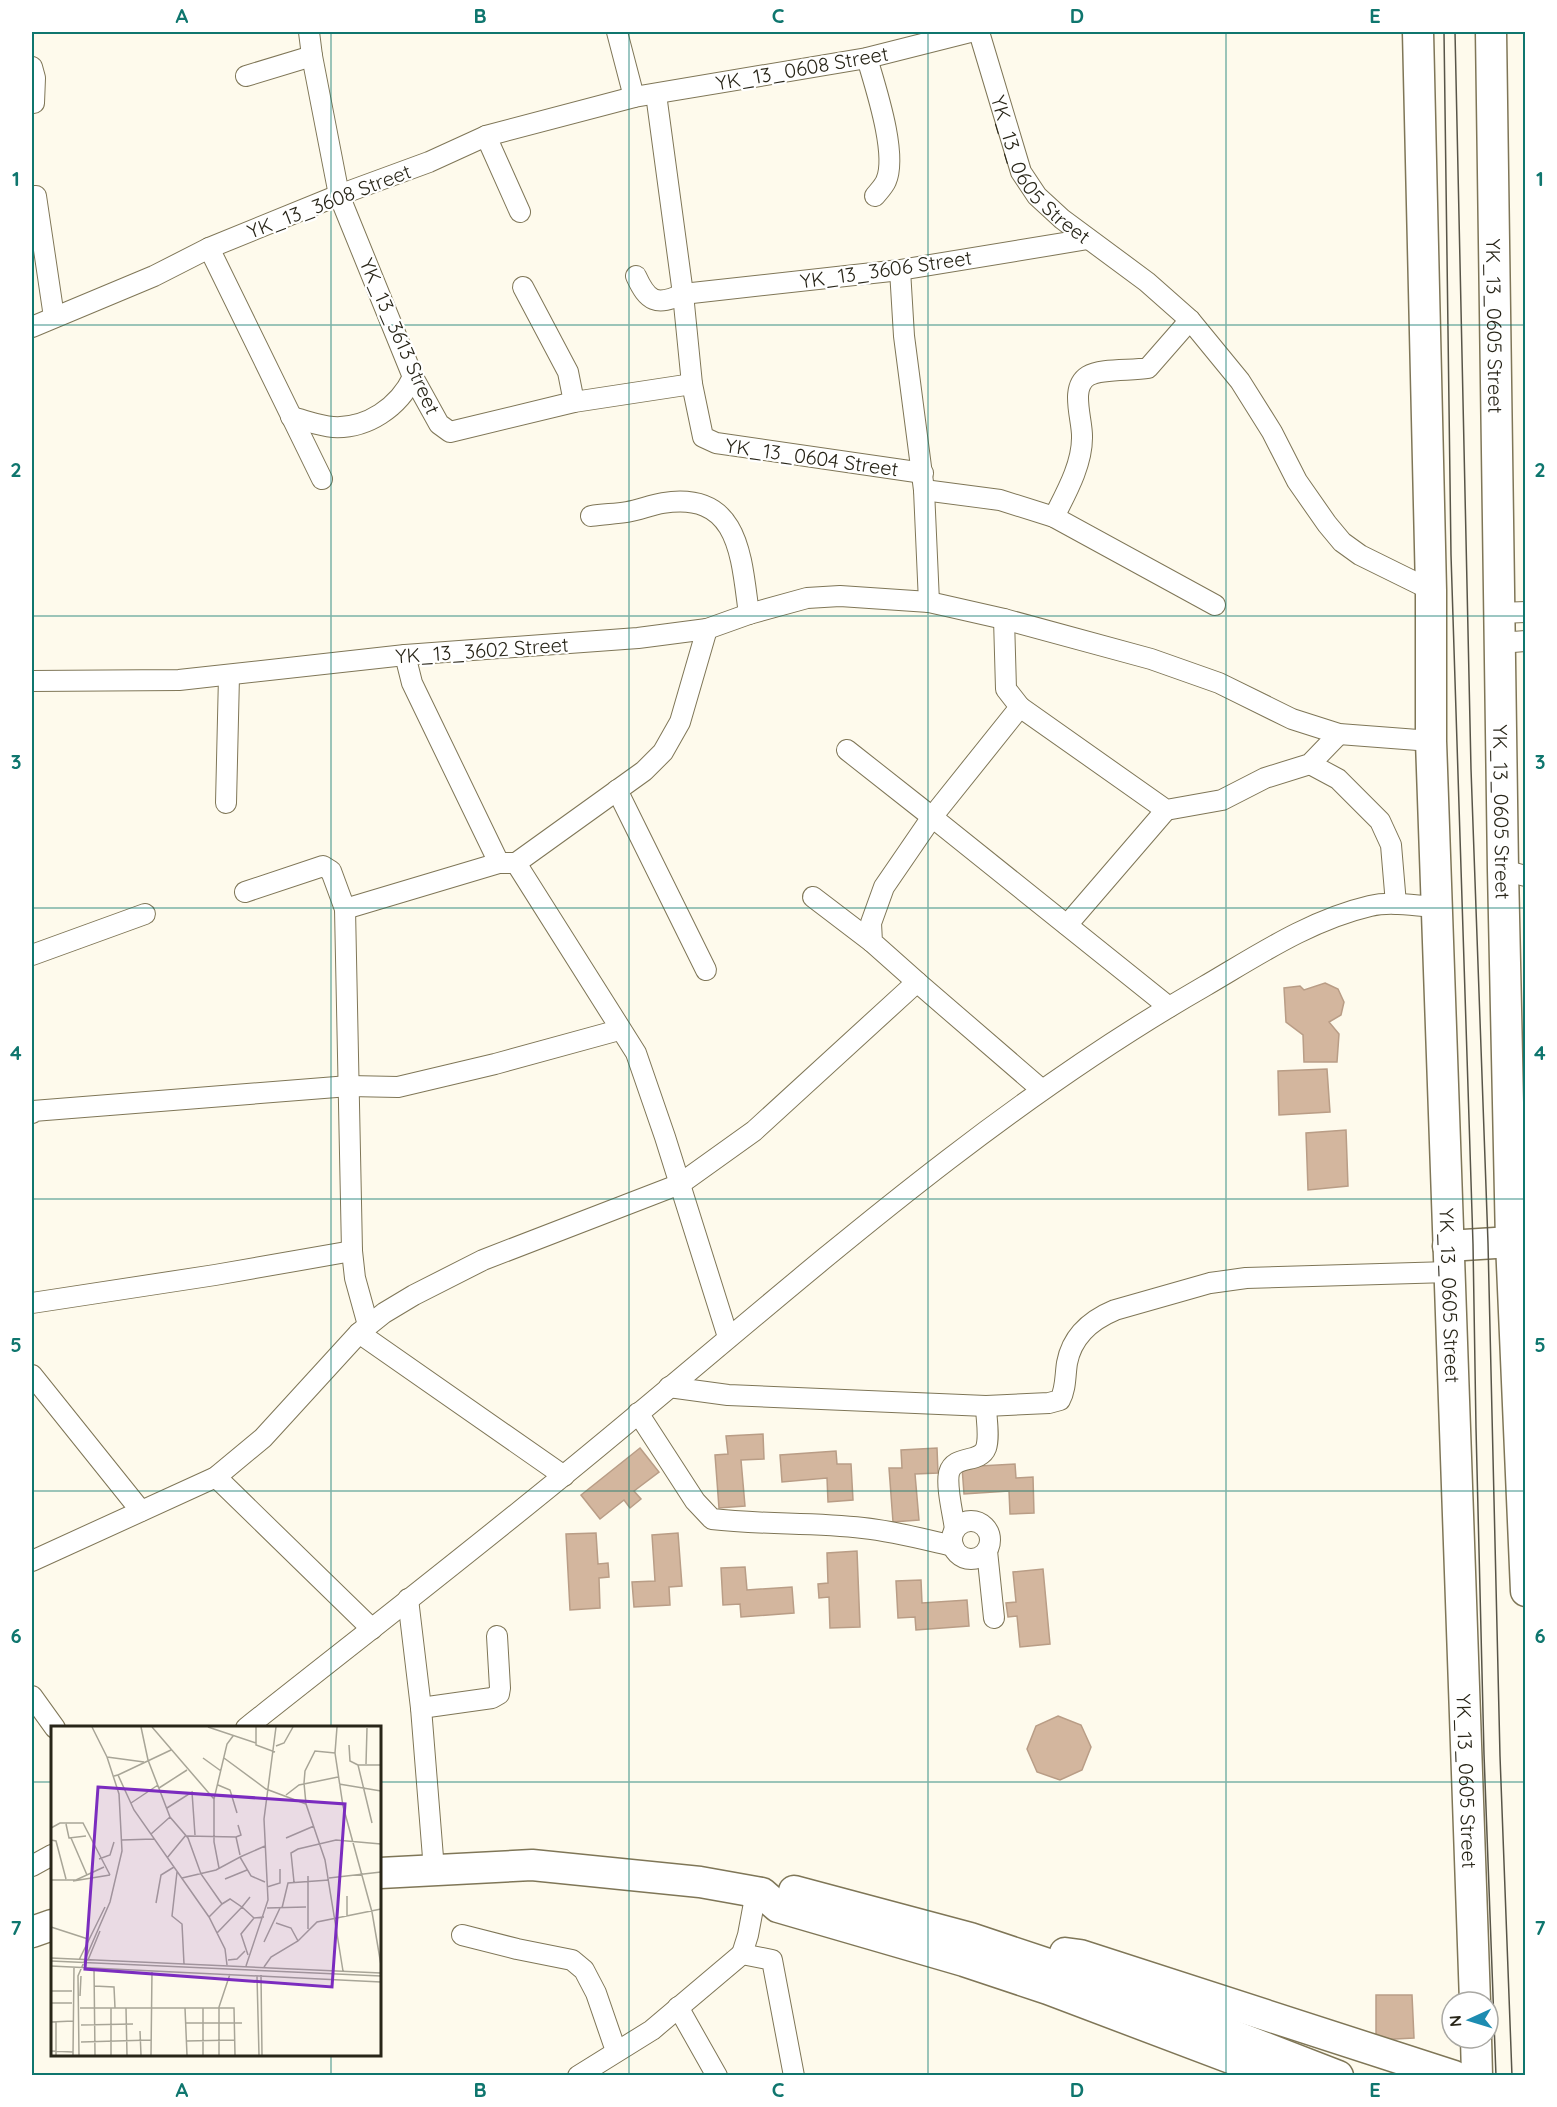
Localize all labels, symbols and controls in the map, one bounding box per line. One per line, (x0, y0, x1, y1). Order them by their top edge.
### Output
text: A (176, 3, 189, 28)
text: B (473, 3, 487, 28)
text: C (772, 3, 785, 28)
text: D (1070, 3, 1084, 28)
text: E (1369, 3, 1381, 28)
street label: YK_13_0608 Street (714, 40, 890, 95)
street label: YK_13_0605 Street (986, 92, 1096, 249)
street label: YK_13_3608 Street (244, 158, 415, 244)
text: 1 (12, 166, 20, 191)
text: 1 (1536, 166, 1544, 191)
street label: YK_13_0605 Street (1481, 238, 1509, 414)
street label: YK_13_3606 Street (798, 245, 974, 293)
street label: YK_13_3613 Street (354, 254, 446, 418)
street label: YK_13_0604 Street (724, 432, 900, 482)
text: 2 (10, 457, 22, 482)
text: 2 (1534, 457, 1546, 482)
street label: YK_13_3602 Street (395, 631, 570, 669)
street label: YK_13_0605 Street (1488, 724, 1516, 900)
text: 3 (11, 749, 21, 774)
text: 3 (1535, 749, 1545, 774)
text: 4 (10, 1040, 22, 1065)
text: 4 (1534, 1040, 1546, 1065)
street label: YK_13_0605 Street (1435, 1208, 1466, 1384)
text: 5 (10, 1332, 22, 1357)
text: 5 (1534, 1332, 1546, 1357)
text: 6 (10, 1623, 22, 1648)
text: 6 (1534, 1623, 1546, 1648)
street label: YK_13_0605 Street (1452, 1693, 1483, 1869)
inset map (51, 1726, 381, 2056)
text: 7 (11, 1915, 22, 1940)
text: 7 (1535, 1915, 1546, 1940)
north arrow (1440, 1990, 1500, 2050)
text: N (1445, 2014, 1465, 2028)
text: A (176, 2077, 189, 2102)
text: B (473, 2077, 487, 2102)
text: C (772, 2077, 785, 2102)
text: D (1070, 2077, 1084, 2102)
text: E (1369, 2077, 1381, 2102)

